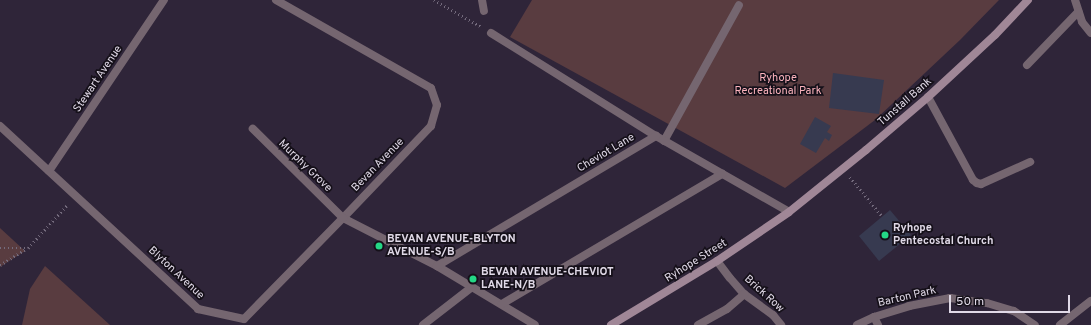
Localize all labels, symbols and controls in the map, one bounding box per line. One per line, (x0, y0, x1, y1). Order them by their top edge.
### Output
street label: Stewart Avenue (71, 43, 125, 115)
park label: Ryhope Recreational Park (734, 72, 822, 98)
street label: Tunstall Bank (875, 75, 935, 129)
street label: Cheviot Lane (575, 131, 637, 175)
street label: Bevan Avenue (349, 135, 407, 195)
street label: Murphy Grove (275, 137, 335, 195)
place label: Ryhope Pentecostal Church (893, 222, 993, 248)
marker: Ryhope Pentecostal Church (880, 230, 890, 240)
place label: BEVAN AVENUE-BLYTON AVENUE-S/B (387, 233, 516, 259)
street label: Ryhope Street (663, 237, 729, 285)
marker: BEVAN AVENUE-BLYTON AVENUE-S/B (374, 241, 384, 251)
street label: Blyton Avenue (145, 244, 207, 302)
place label: BEVAN AVENUE-CHEVIOT LANE-N/B (481, 266, 614, 292)
street label: Brick Row (741, 273, 787, 315)
marker: BEVAN AVENUE-CHEVIOT LANE-N/B (468, 274, 478, 284)
street label: Barton Park (877, 284, 937, 310)
scale bar (951, 287, 1072, 313)
text: 50 m (956, 294, 984, 310)

